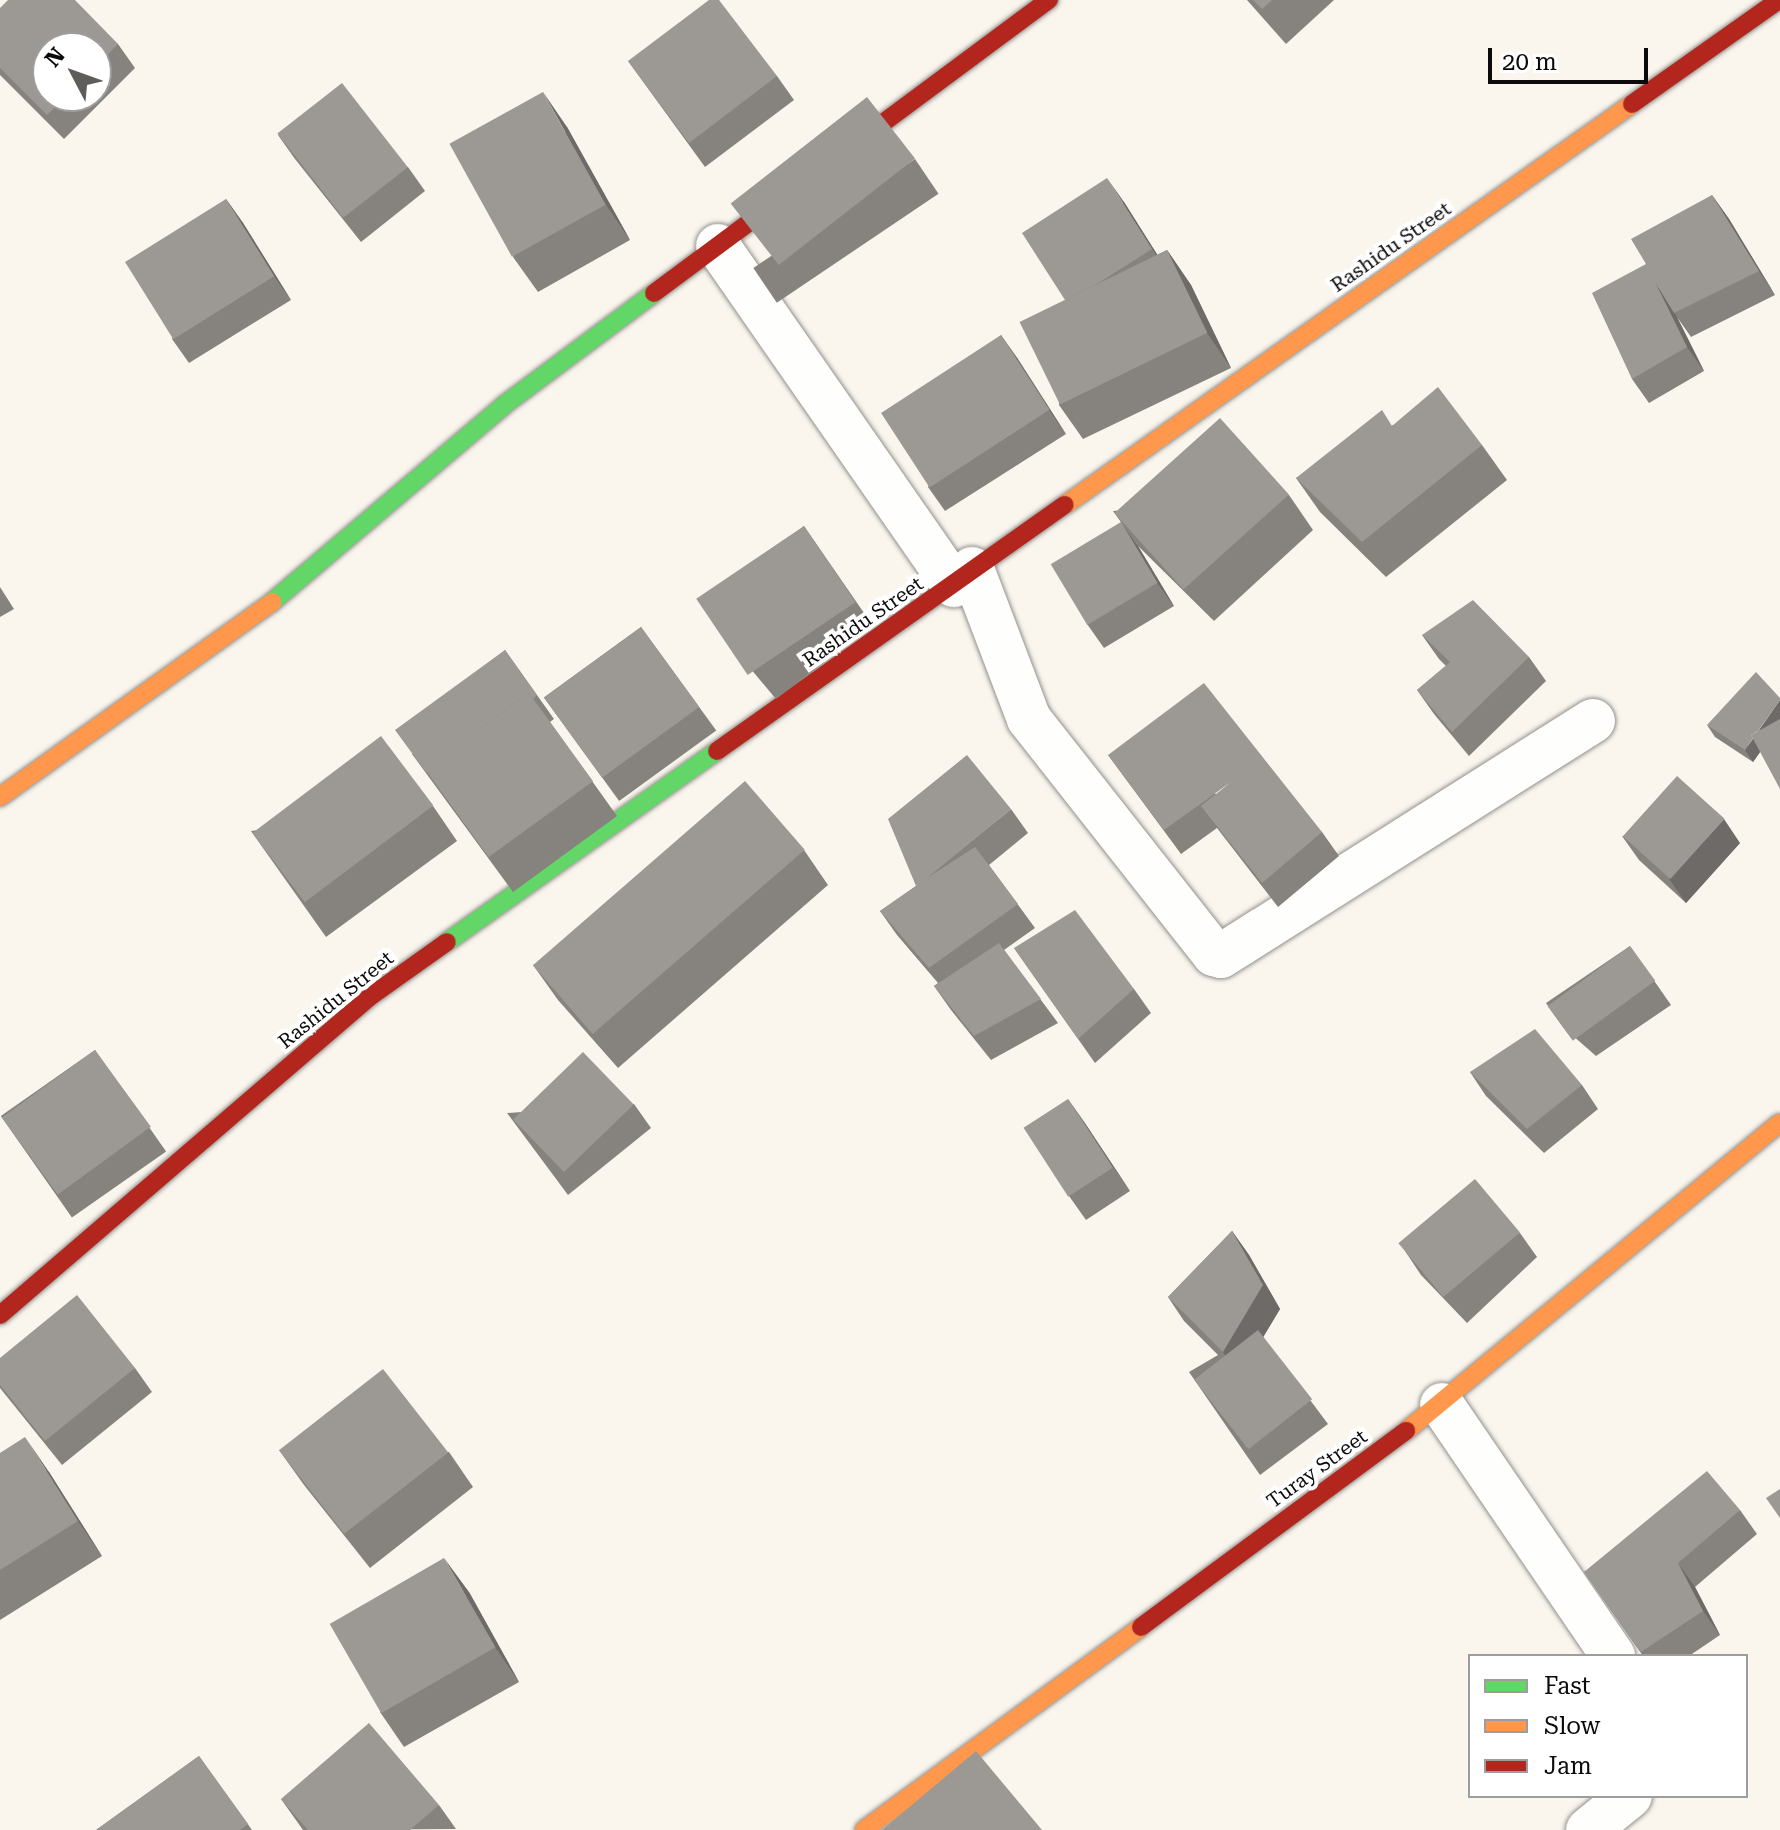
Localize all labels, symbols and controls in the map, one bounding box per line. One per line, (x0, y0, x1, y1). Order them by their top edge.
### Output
north arrow (32, 32, 112, 112)
scale bar (1492, 32, 1652, 82)
text: N (40, 43, 70, 72)
text: 20 m (1502, 48, 1557, 76)
street label: Rashidu Street (1326, 197, 1456, 297)
street label: Rashidu Street (798, 572, 928, 672)
street label: Rashidu Street (274, 946, 398, 1054)
street label: Turay Street (1262, 1425, 1372, 1513)
legend (1468, 1654, 1748, 1798)
text: Fast (1544, 1672, 1591, 1700)
text: Slow (1544, 1712, 1600, 1740)
text: Jam (1544, 1752, 1592, 1780)

